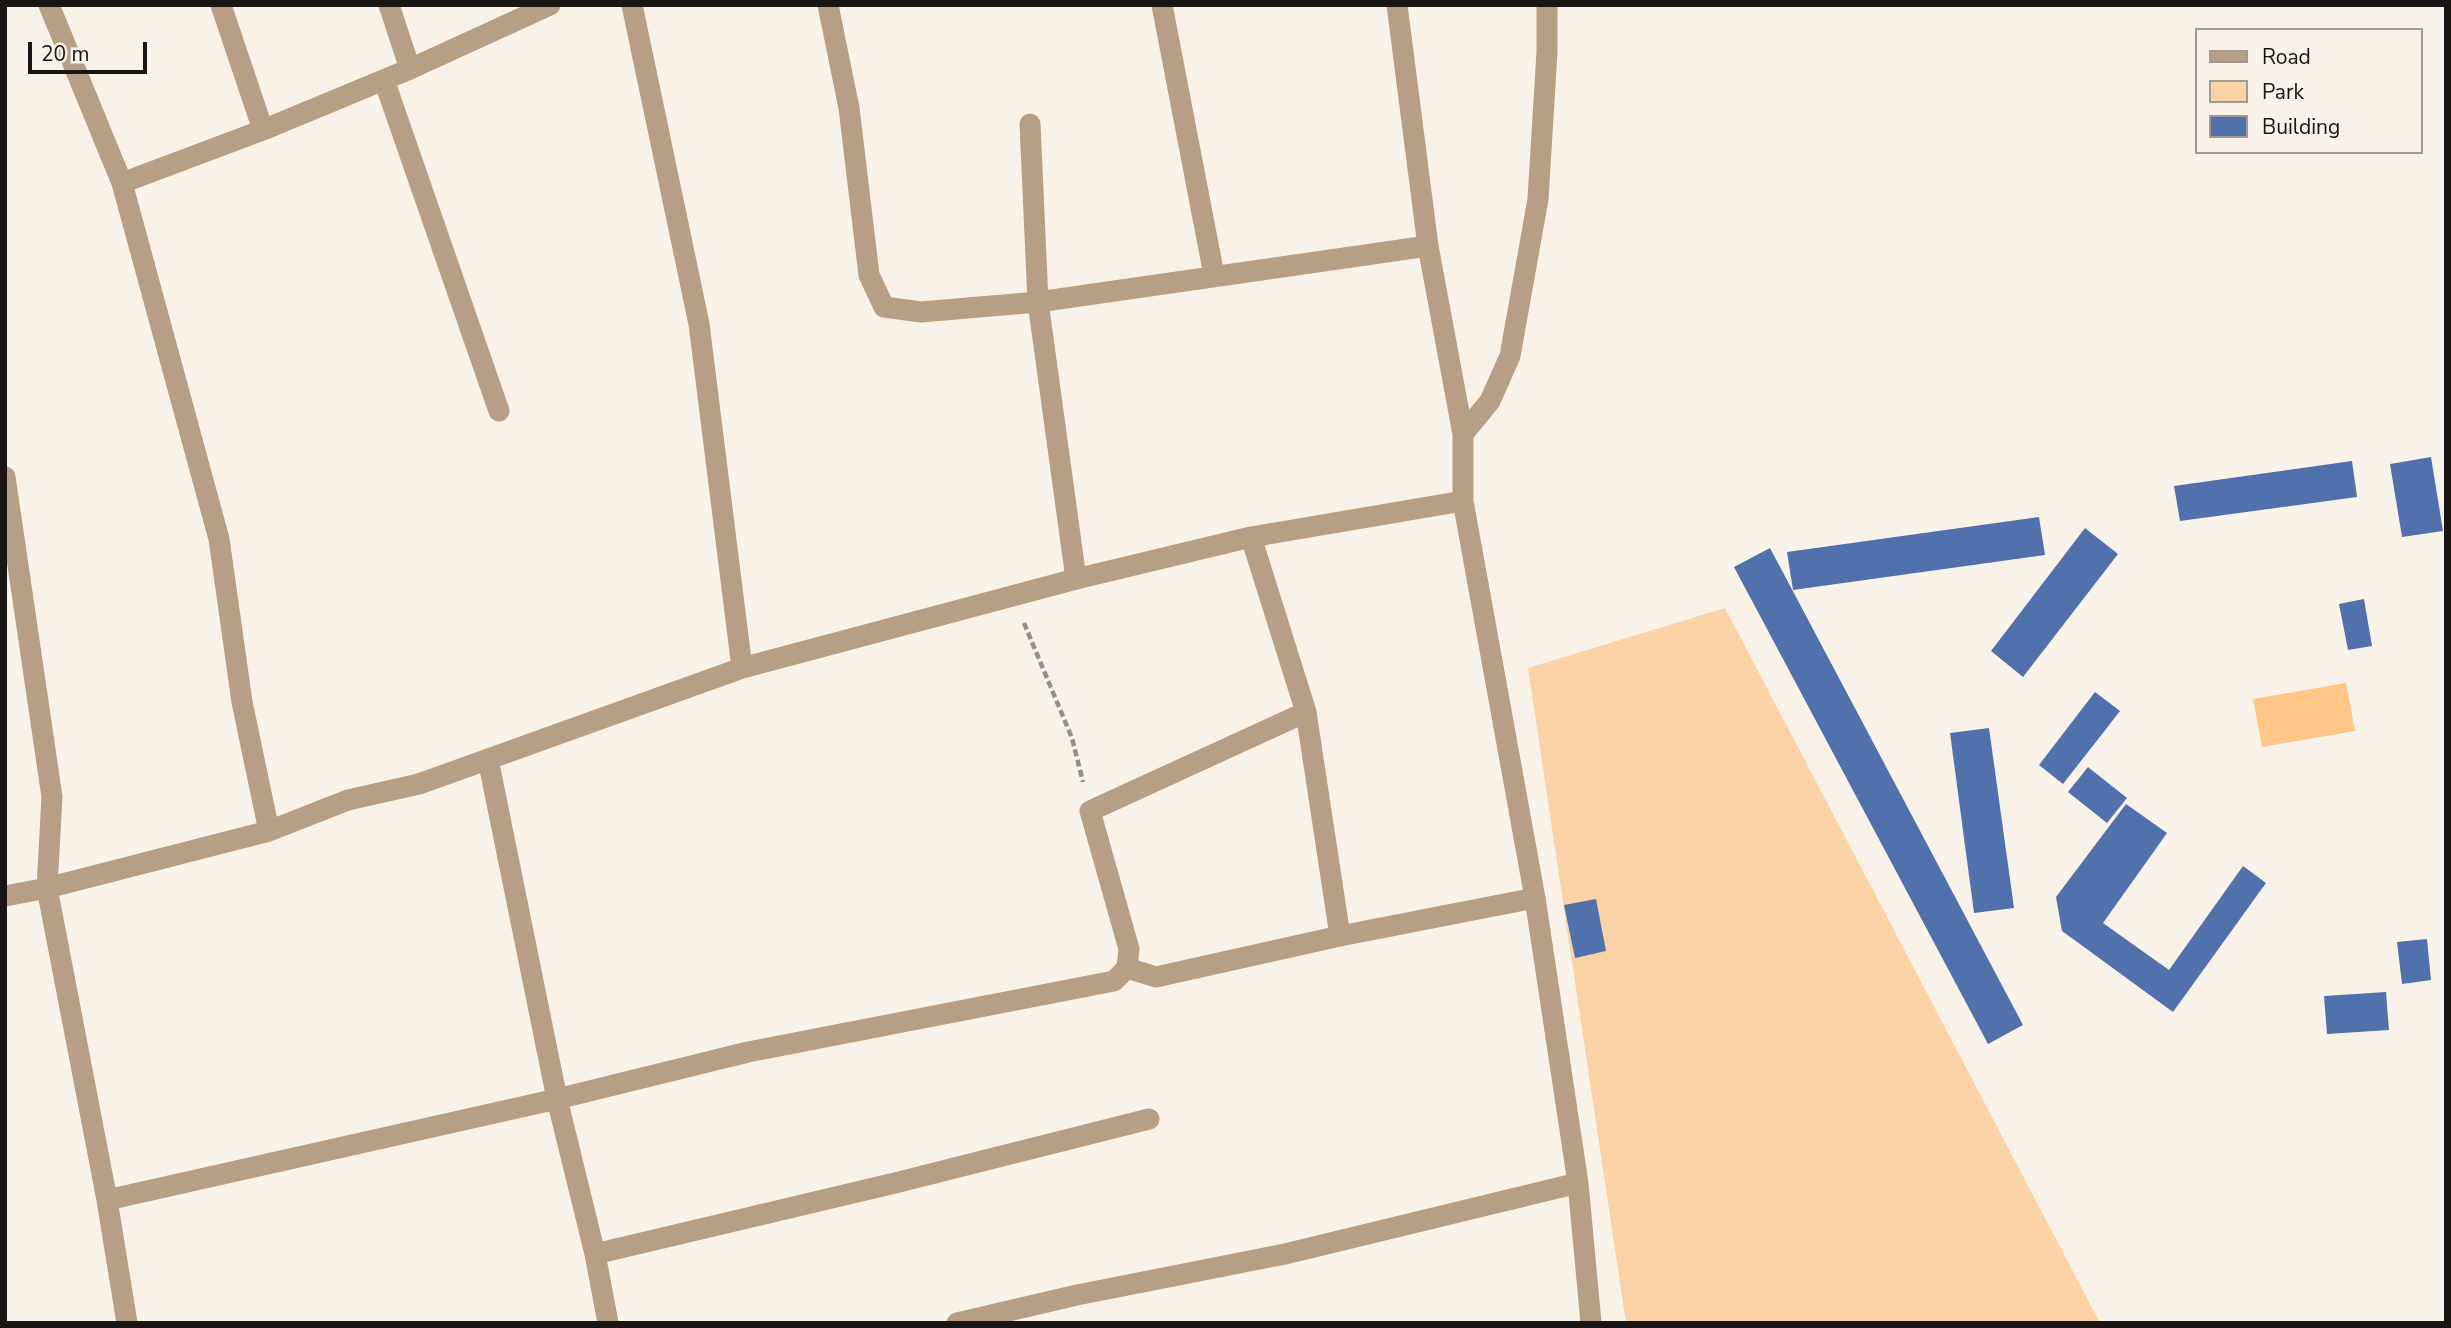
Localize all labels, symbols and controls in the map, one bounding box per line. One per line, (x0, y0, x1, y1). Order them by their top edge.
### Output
scale bar (32, 28, 150, 72)
legend (2196, 28, 2423, 154)
text: 20 m (41, 40, 90, 68)
text: Road (2262, 43, 2311, 71)
text: Park (2262, 78, 2304, 106)
text: Building (2262, 113, 2340, 141)

